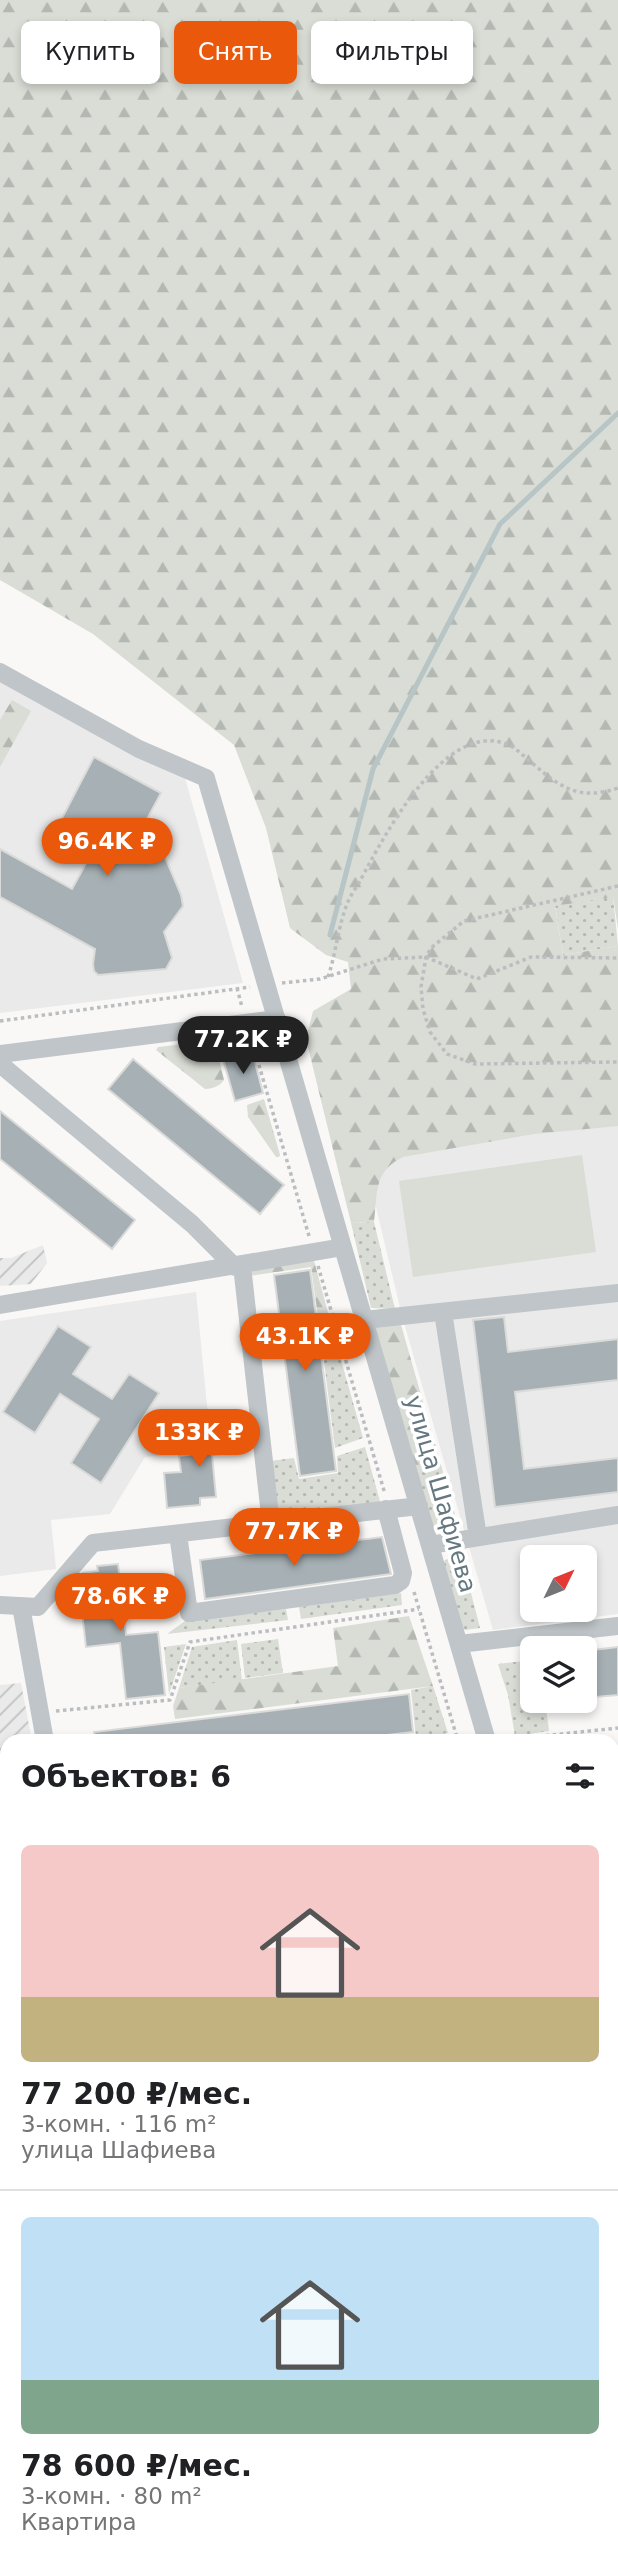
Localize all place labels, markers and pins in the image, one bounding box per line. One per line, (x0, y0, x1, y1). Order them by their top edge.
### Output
pin: 96.4K ₽ (42, 818, 172, 878)
pin: 77.2K ₽ (178, 1016, 308, 1076)
pin: 43.1K ₽ (240, 1314, 370, 1373)
pin: 133K ₽ (142, 1410, 256, 1469)
pin: 77.7K ₽ (229, 1508, 359, 1568)
pin: 78.6K ₽ (55, 1574, 185, 1633)

